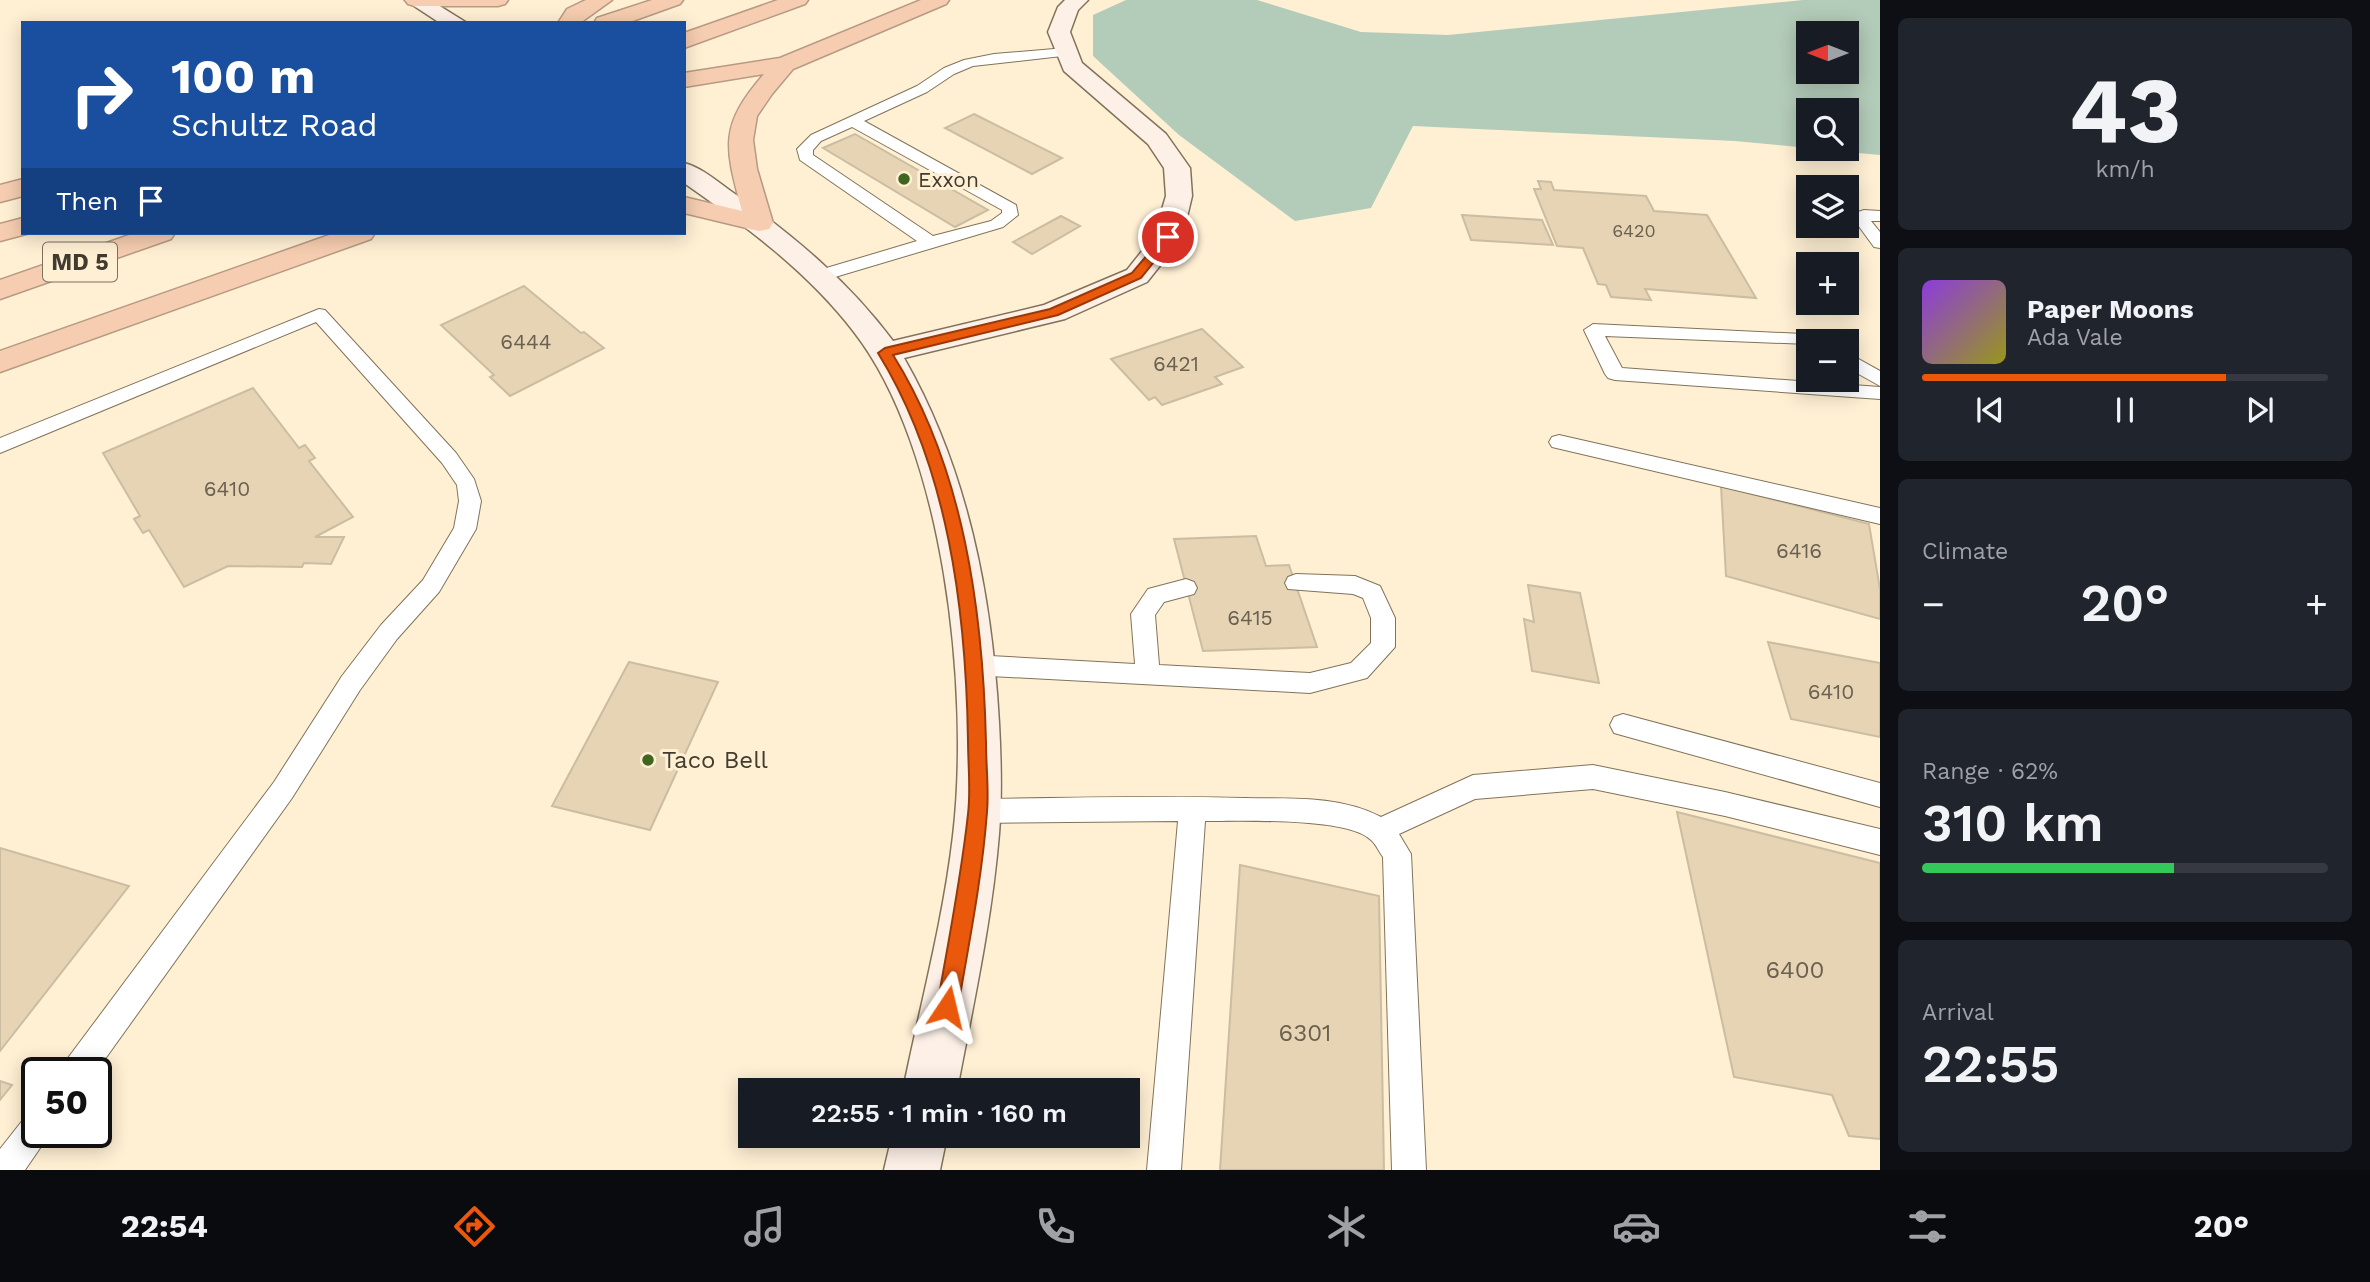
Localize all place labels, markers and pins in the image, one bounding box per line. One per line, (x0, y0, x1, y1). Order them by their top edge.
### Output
place label: Exxon (918, 167, 979, 192)
marker: Exxon (896, 171, 912, 187)
pin (1138, 207, 1198, 267)
place label: Taco Bell (662, 746, 769, 774)
marker: Taco Bell (640, 752, 656, 768)

